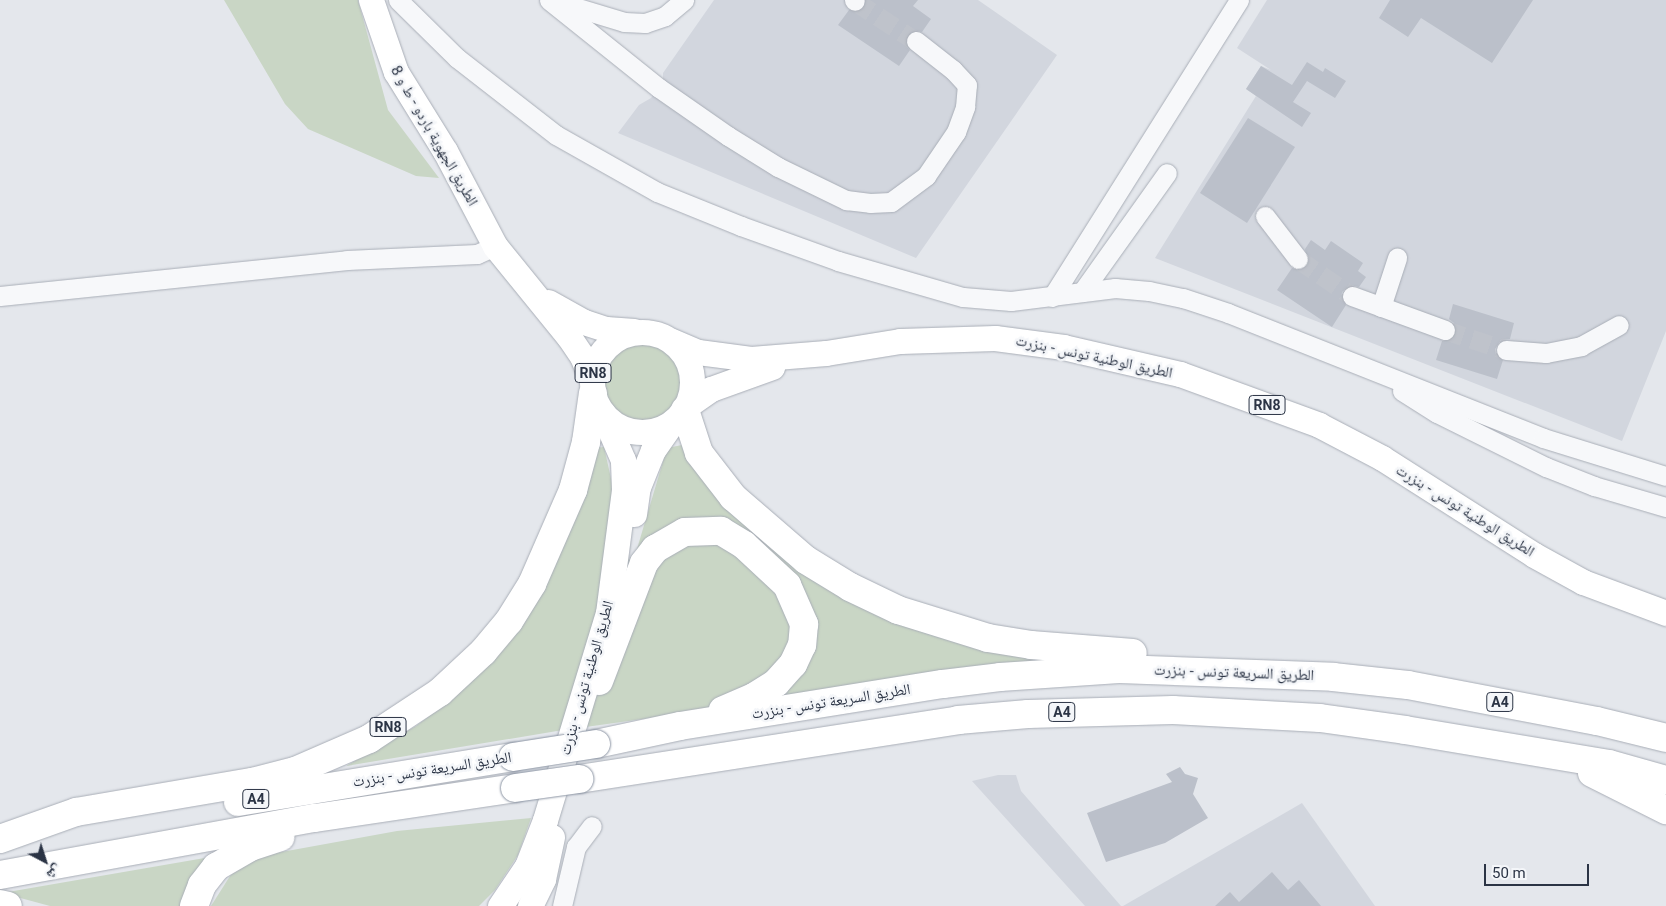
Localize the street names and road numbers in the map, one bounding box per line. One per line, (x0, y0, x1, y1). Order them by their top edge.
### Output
street label: الطريق الجهوية باردو - ط و 8 (387, 63, 481, 209)
street label: الطريق الوطنية تونس - بنزرت (1014, 332, 1174, 382)
road number: RN8 (574, 362, 612, 384)
road number: RN8 (1248, 394, 1286, 416)
street label: الطريق الوطنية تونس - بنزرت (1392, 461, 1538, 561)
street label: الطريق الوطنية تونس - بنزرت (556, 599, 618, 757)
street label: الطريق السريعة تونس - بنزرت (1154, 661, 1314, 685)
street label: الطريق السريعة تونس - بنزرت (750, 681, 912, 723)
road number: A4 (1486, 690, 1514, 714)
road number: A4 (1048, 700, 1076, 724)
road number: RN8 (369, 716, 407, 739)
street label: الطريق السريعة تونس - بنزرت (351, 749, 513, 791)
road number: A4 (242, 788, 270, 811)

